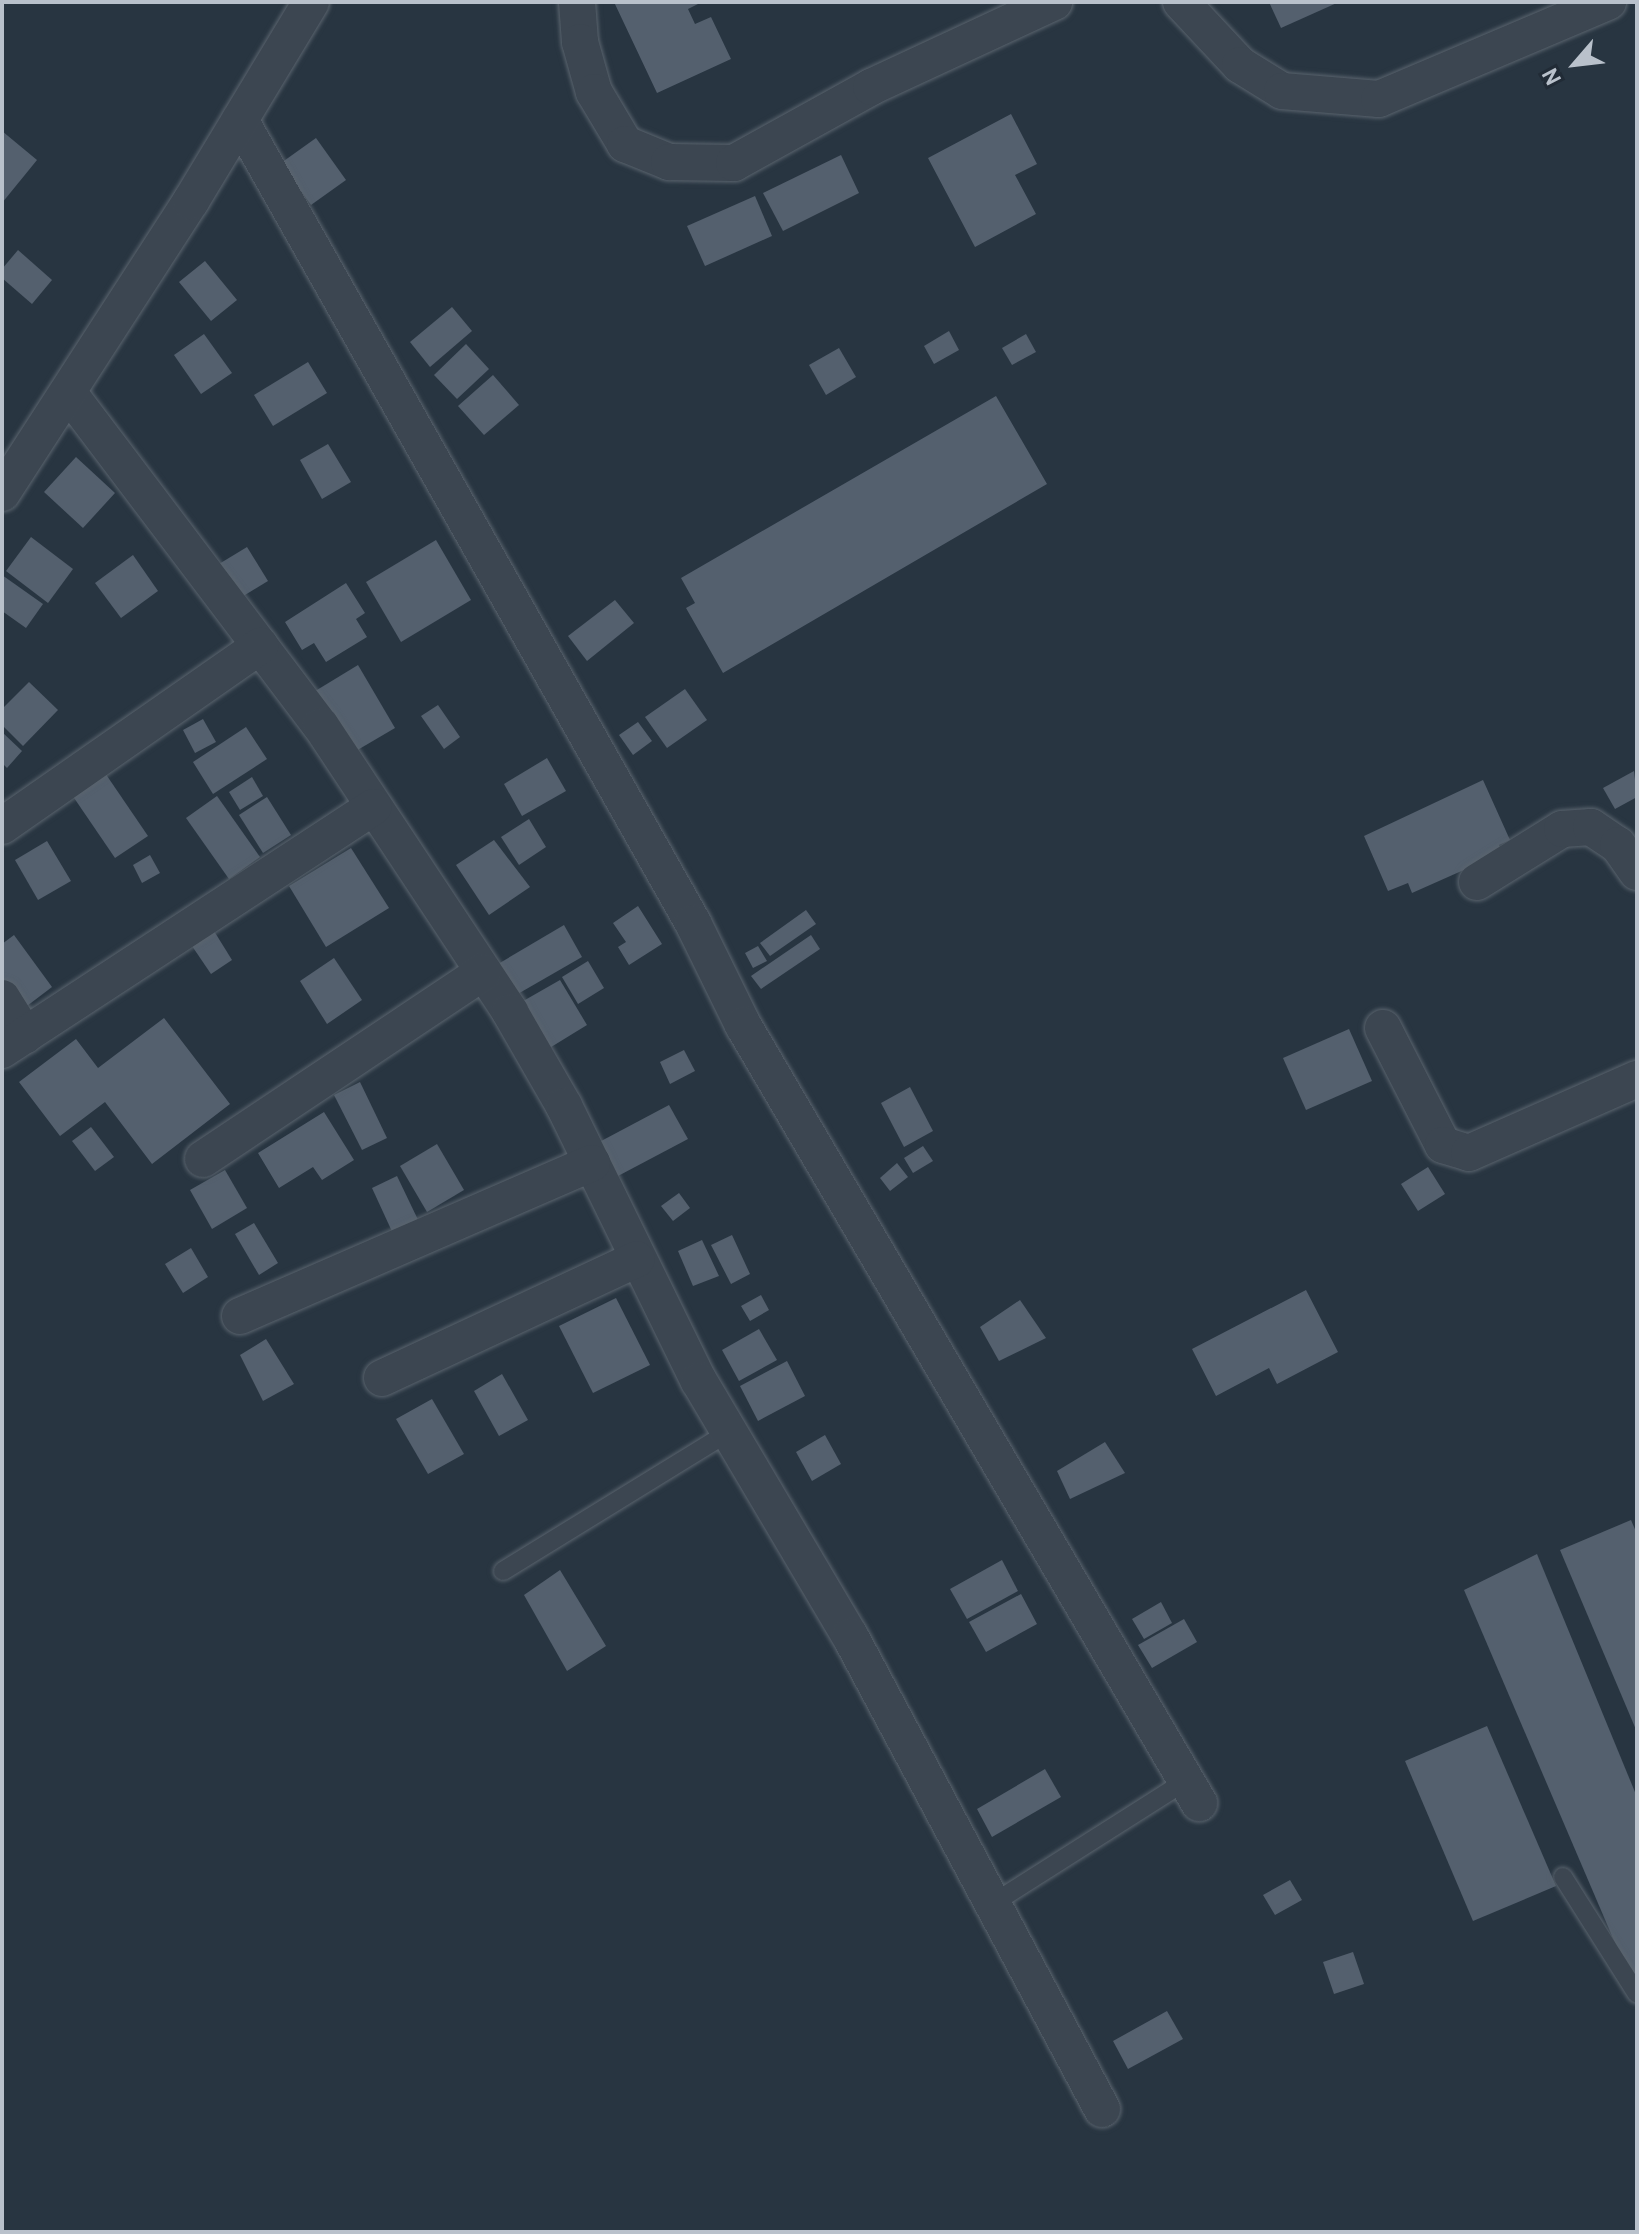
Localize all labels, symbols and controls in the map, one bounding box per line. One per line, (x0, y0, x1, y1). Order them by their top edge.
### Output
north arrow (1535, 24, 1615, 104)
text: N (1538, 62, 1569, 89)

